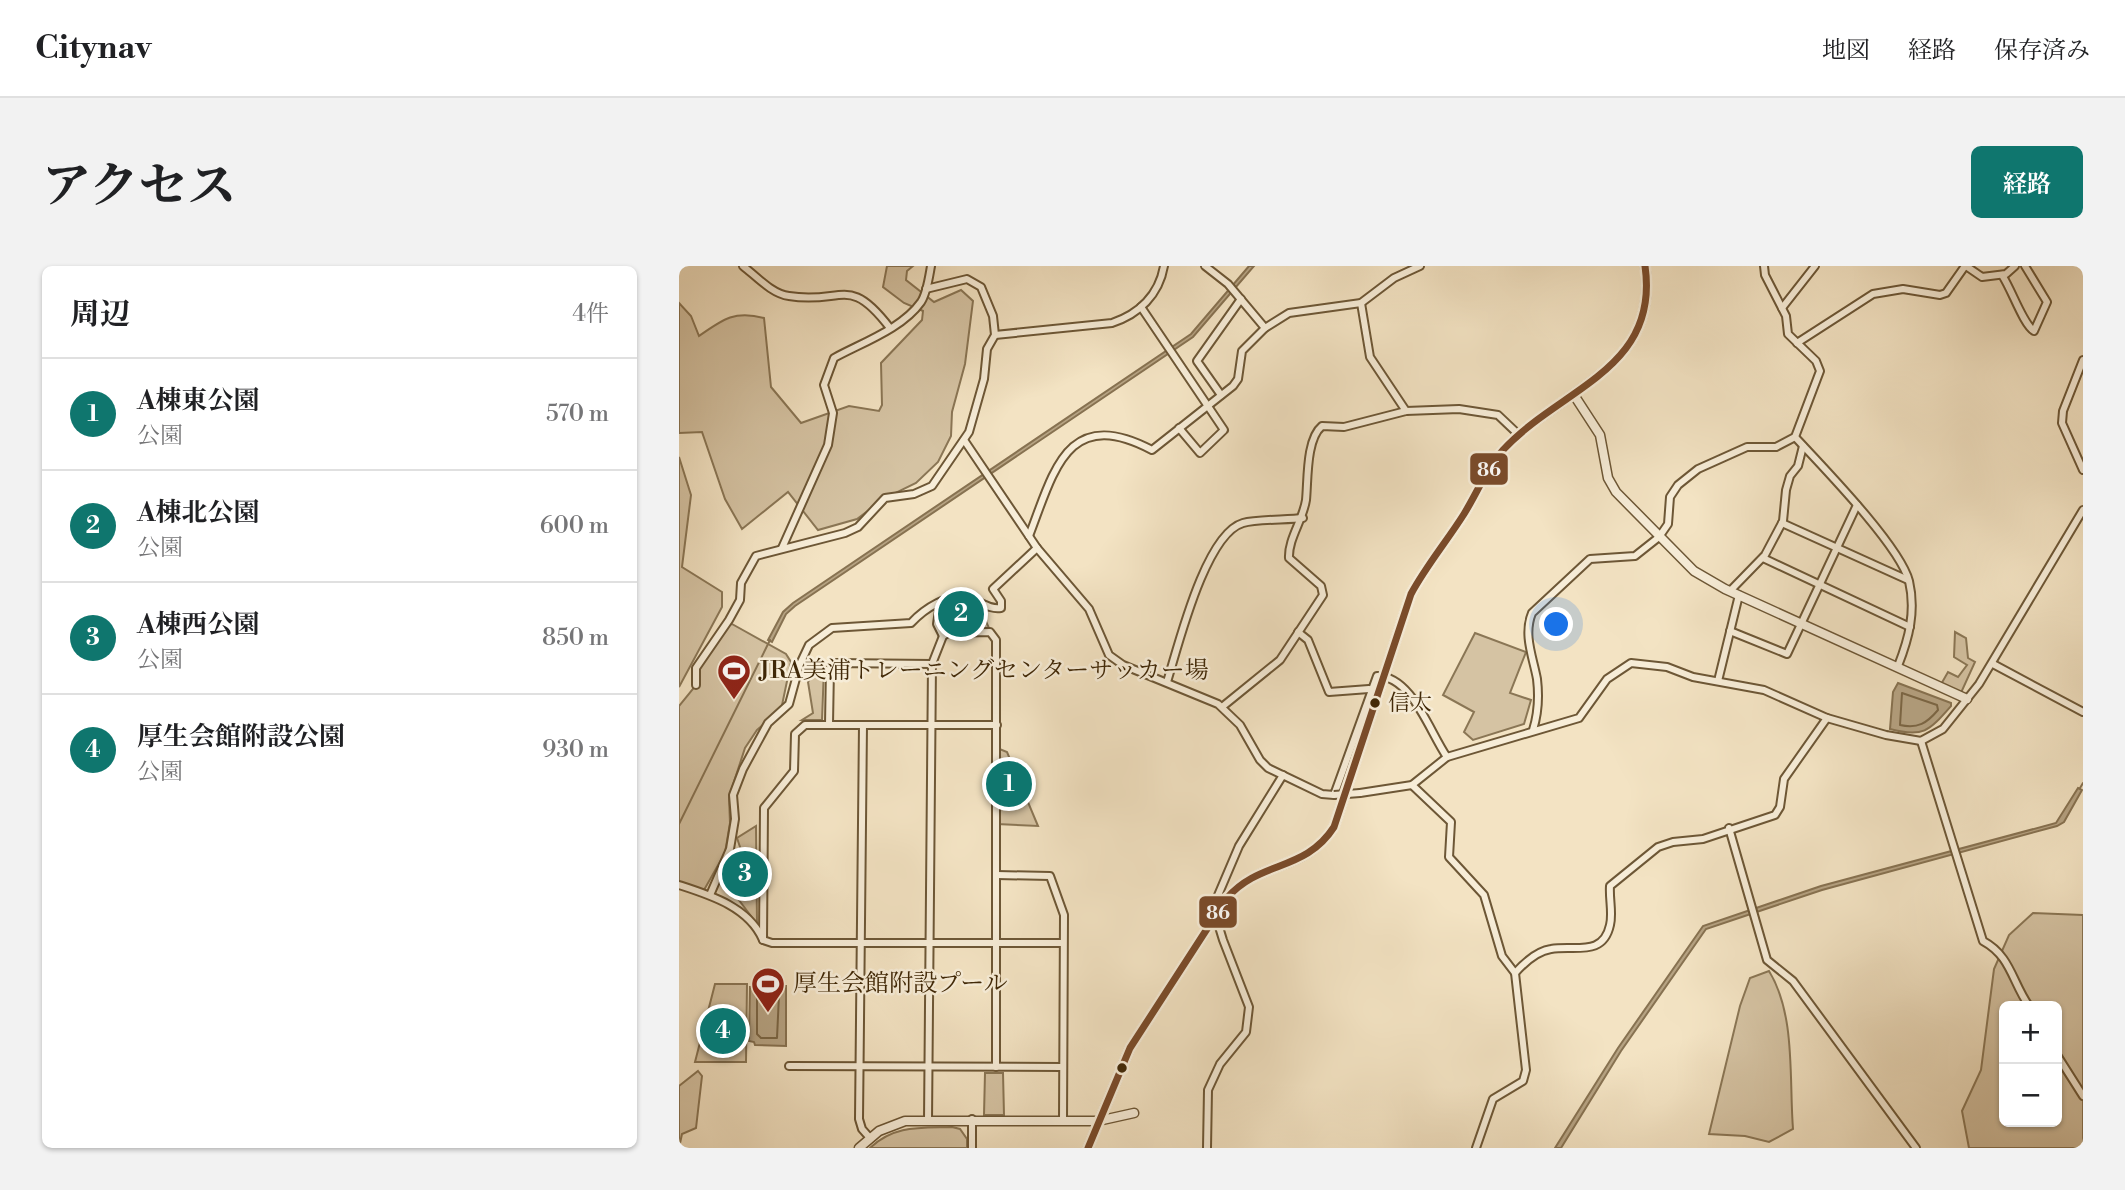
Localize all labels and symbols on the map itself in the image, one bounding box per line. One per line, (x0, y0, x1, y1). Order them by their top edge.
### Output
line badge: 86 (1469, 452, 1509, 486)
text: 86 (1477, 458, 1501, 482)
pin: 2 (938, 588, 984, 640)
your location (1539, 607, 1573, 641)
sports icon: JRA美浦トレーニングセンターサッカー場 (715, 652, 753, 701)
place label: JRA美浦トレーニングセンターサッカー場 (758, 656, 1209, 686)
place label: 信太 (1388, 690, 1432, 717)
marker: 信太 (1368, 696, 1382, 710)
pin: 1 (986, 758, 1032, 810)
pin: 3 (722, 848, 768, 900)
line badge: 86 (1198, 895, 1238, 929)
text: 86 (1206, 901, 1230, 925)
sports icon: 厚生会館附設プール (749, 965, 787, 1014)
place label: 厚生会館附設プール (793, 969, 1008, 999)
pin: 4 (700, 1005, 746, 1057)
unlabelled marker (1115, 1061, 1129, 1075)

